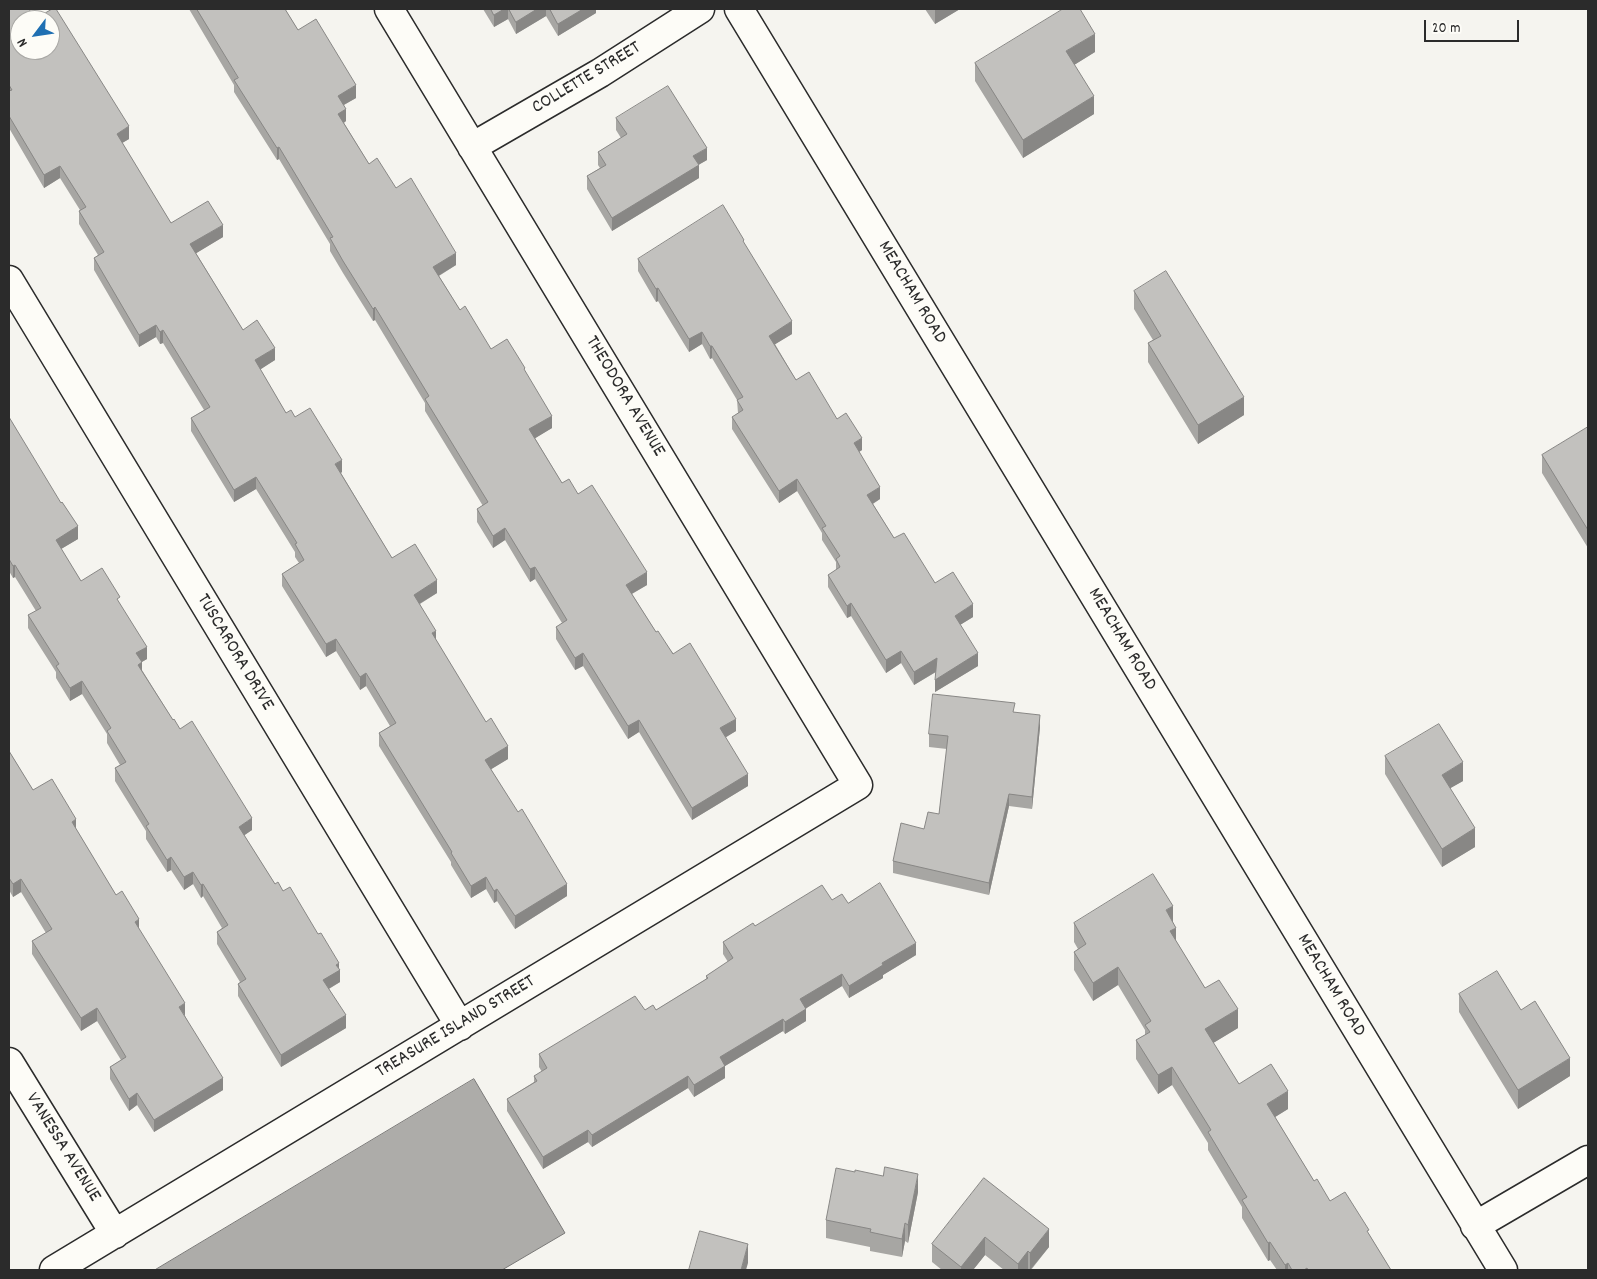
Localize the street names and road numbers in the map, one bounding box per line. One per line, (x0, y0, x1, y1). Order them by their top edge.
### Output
street label: COLLETTE STREET (529, 38, 645, 120)
street label: MEACHAM ROAD (871, 238, 951, 348)
street label: THEODORA AVENUE (579, 332, 669, 462)
street label: MEACHAM ROAD (1081, 585, 1161, 695)
street label: TUSCARORA DRIVE (190, 591, 278, 715)
street label: MEACHAM ROAD (1290, 931, 1370, 1041)
street label: TREASURE ISLAND STREET (372, 971, 540, 1085)
street label: VANESSA AVENUE (19, 1089, 105, 1207)

